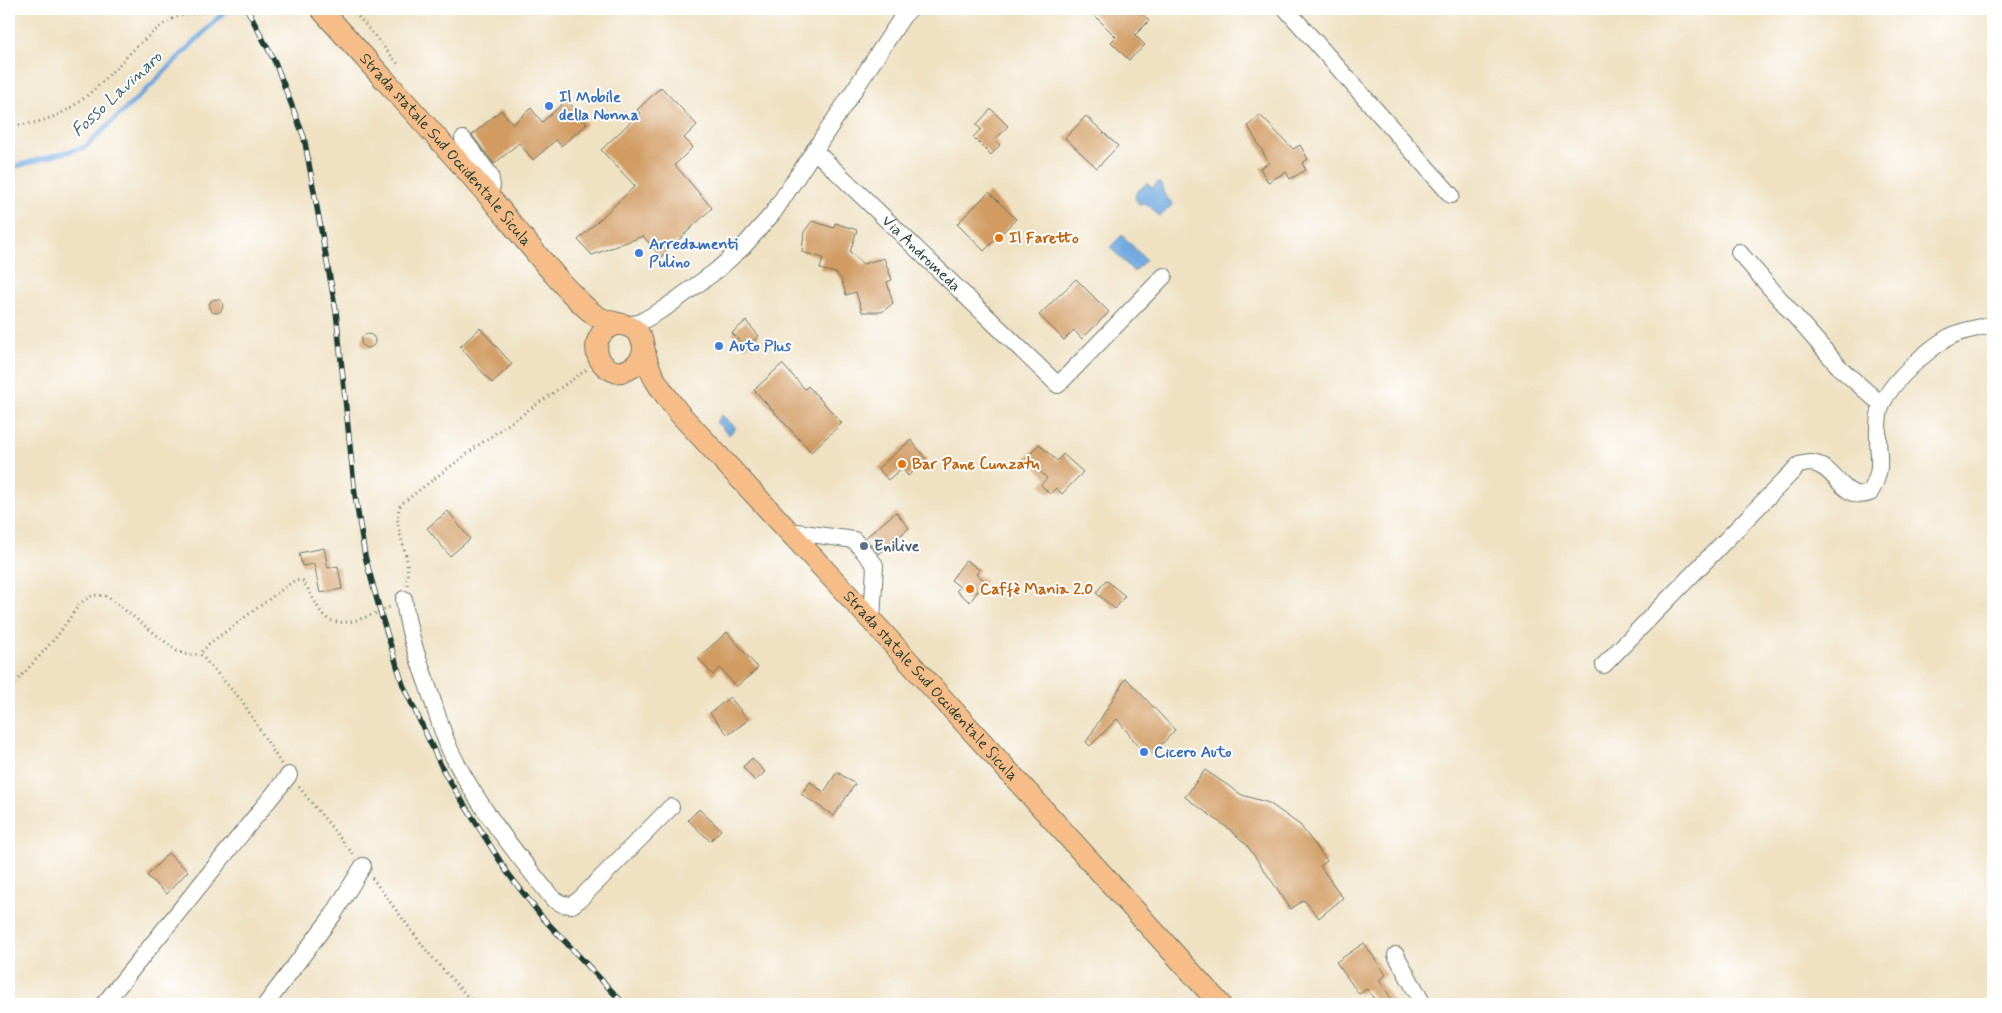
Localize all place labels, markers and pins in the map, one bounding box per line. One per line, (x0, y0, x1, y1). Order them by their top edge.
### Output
place label: Il Mobile della Nonna (559, 87, 639, 126)
marker: Il Mobile della Nonna (543, 100, 555, 112)
place label: Il Faretto (1009, 228, 1079, 249)
marker: Il Faretto (993, 232, 1005, 244)
place label: Arredamenti Pulino (649, 234, 738, 273)
marker: Arredamenti Pulino (633, 247, 645, 259)
place label: Auto Plus (729, 336, 792, 357)
marker: Auto Plus (713, 340, 725, 352)
place label: Bar Pane Cunzatu (912, 454, 1040, 475)
marker: Bar Pane Cunzatu (896, 458, 908, 470)
place label: Enilive (874, 536, 920, 557)
marker: Enilive (858, 540, 870, 552)
place label: Caffè Mania 2.0 (980, 579, 1093, 600)
marker: Caffè Mania 2.0 (964, 583, 976, 595)
place label: Cicero Auto (1154, 742, 1231, 763)
marker: Cicero Auto (1138, 746, 1150, 758)

